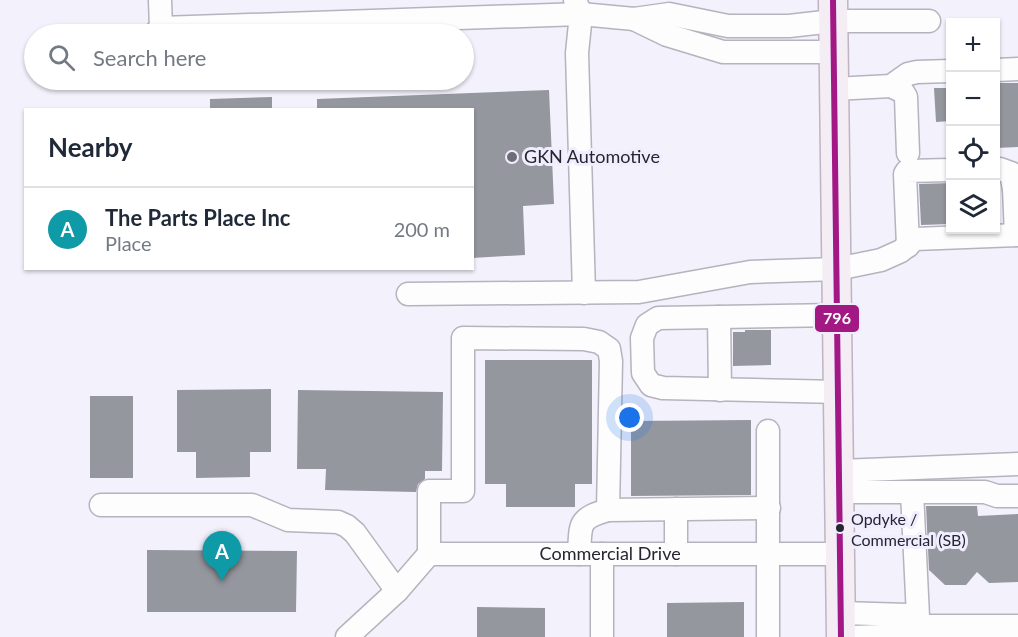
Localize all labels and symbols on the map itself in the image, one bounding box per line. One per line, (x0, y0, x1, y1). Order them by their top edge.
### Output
place label: GKN Automotive (524, 145, 660, 167)
marker: GKN Automotive (505, 150, 519, 164)
line badge: 796 (814, 304, 860, 333)
text: 796 (823, 308, 851, 327)
your location (615, 403, 644, 432)
place label: Opdyke / Commercial (SB) (851, 509, 966, 549)
marker: Opdyke / Commercial (SB) (834, 522, 846, 534)
pin: A (202, 532, 242, 581)
street label: Commercial Drive (540, 542, 681, 564)

